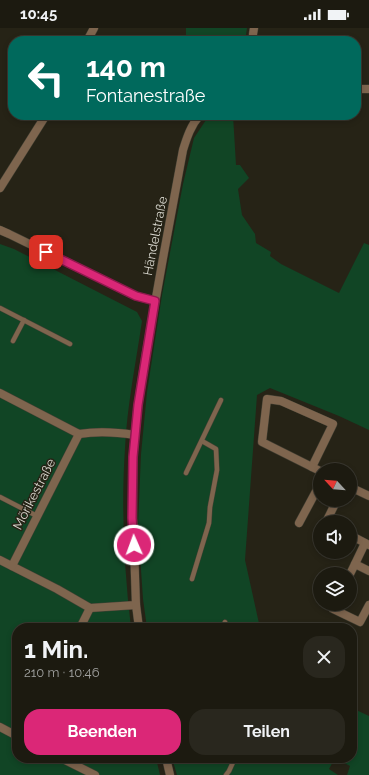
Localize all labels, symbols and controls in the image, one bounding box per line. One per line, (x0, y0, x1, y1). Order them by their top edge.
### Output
text: 10:45 (20, 5, 57, 23)
text: 140 m (86, 51, 166, 84)
icon: left (20, 52, 72, 104)
text: Fontanestraße (86, 85, 205, 106)
street label: Händelstraße (140, 195, 170, 277)
pin (29, 235, 63, 269)
icon: arrive (35, 241, 57, 263)
street label: Mörikestraße (10, 456, 58, 532)
north arrow (313, 463, 357, 507)
map controls (313, 463, 357, 611)
button: sound (313, 515, 357, 559)
position arrow (113, 524, 155, 566)
button: layers (313, 567, 357, 611)
text: 1 Min. (24, 635, 88, 664)
button: close (303, 636, 345, 678)
text: 210 m · 10:46 (24, 665, 100, 680)
button: Beenden (24, 709, 181, 755)
button: Teilen (189, 709, 345, 755)

